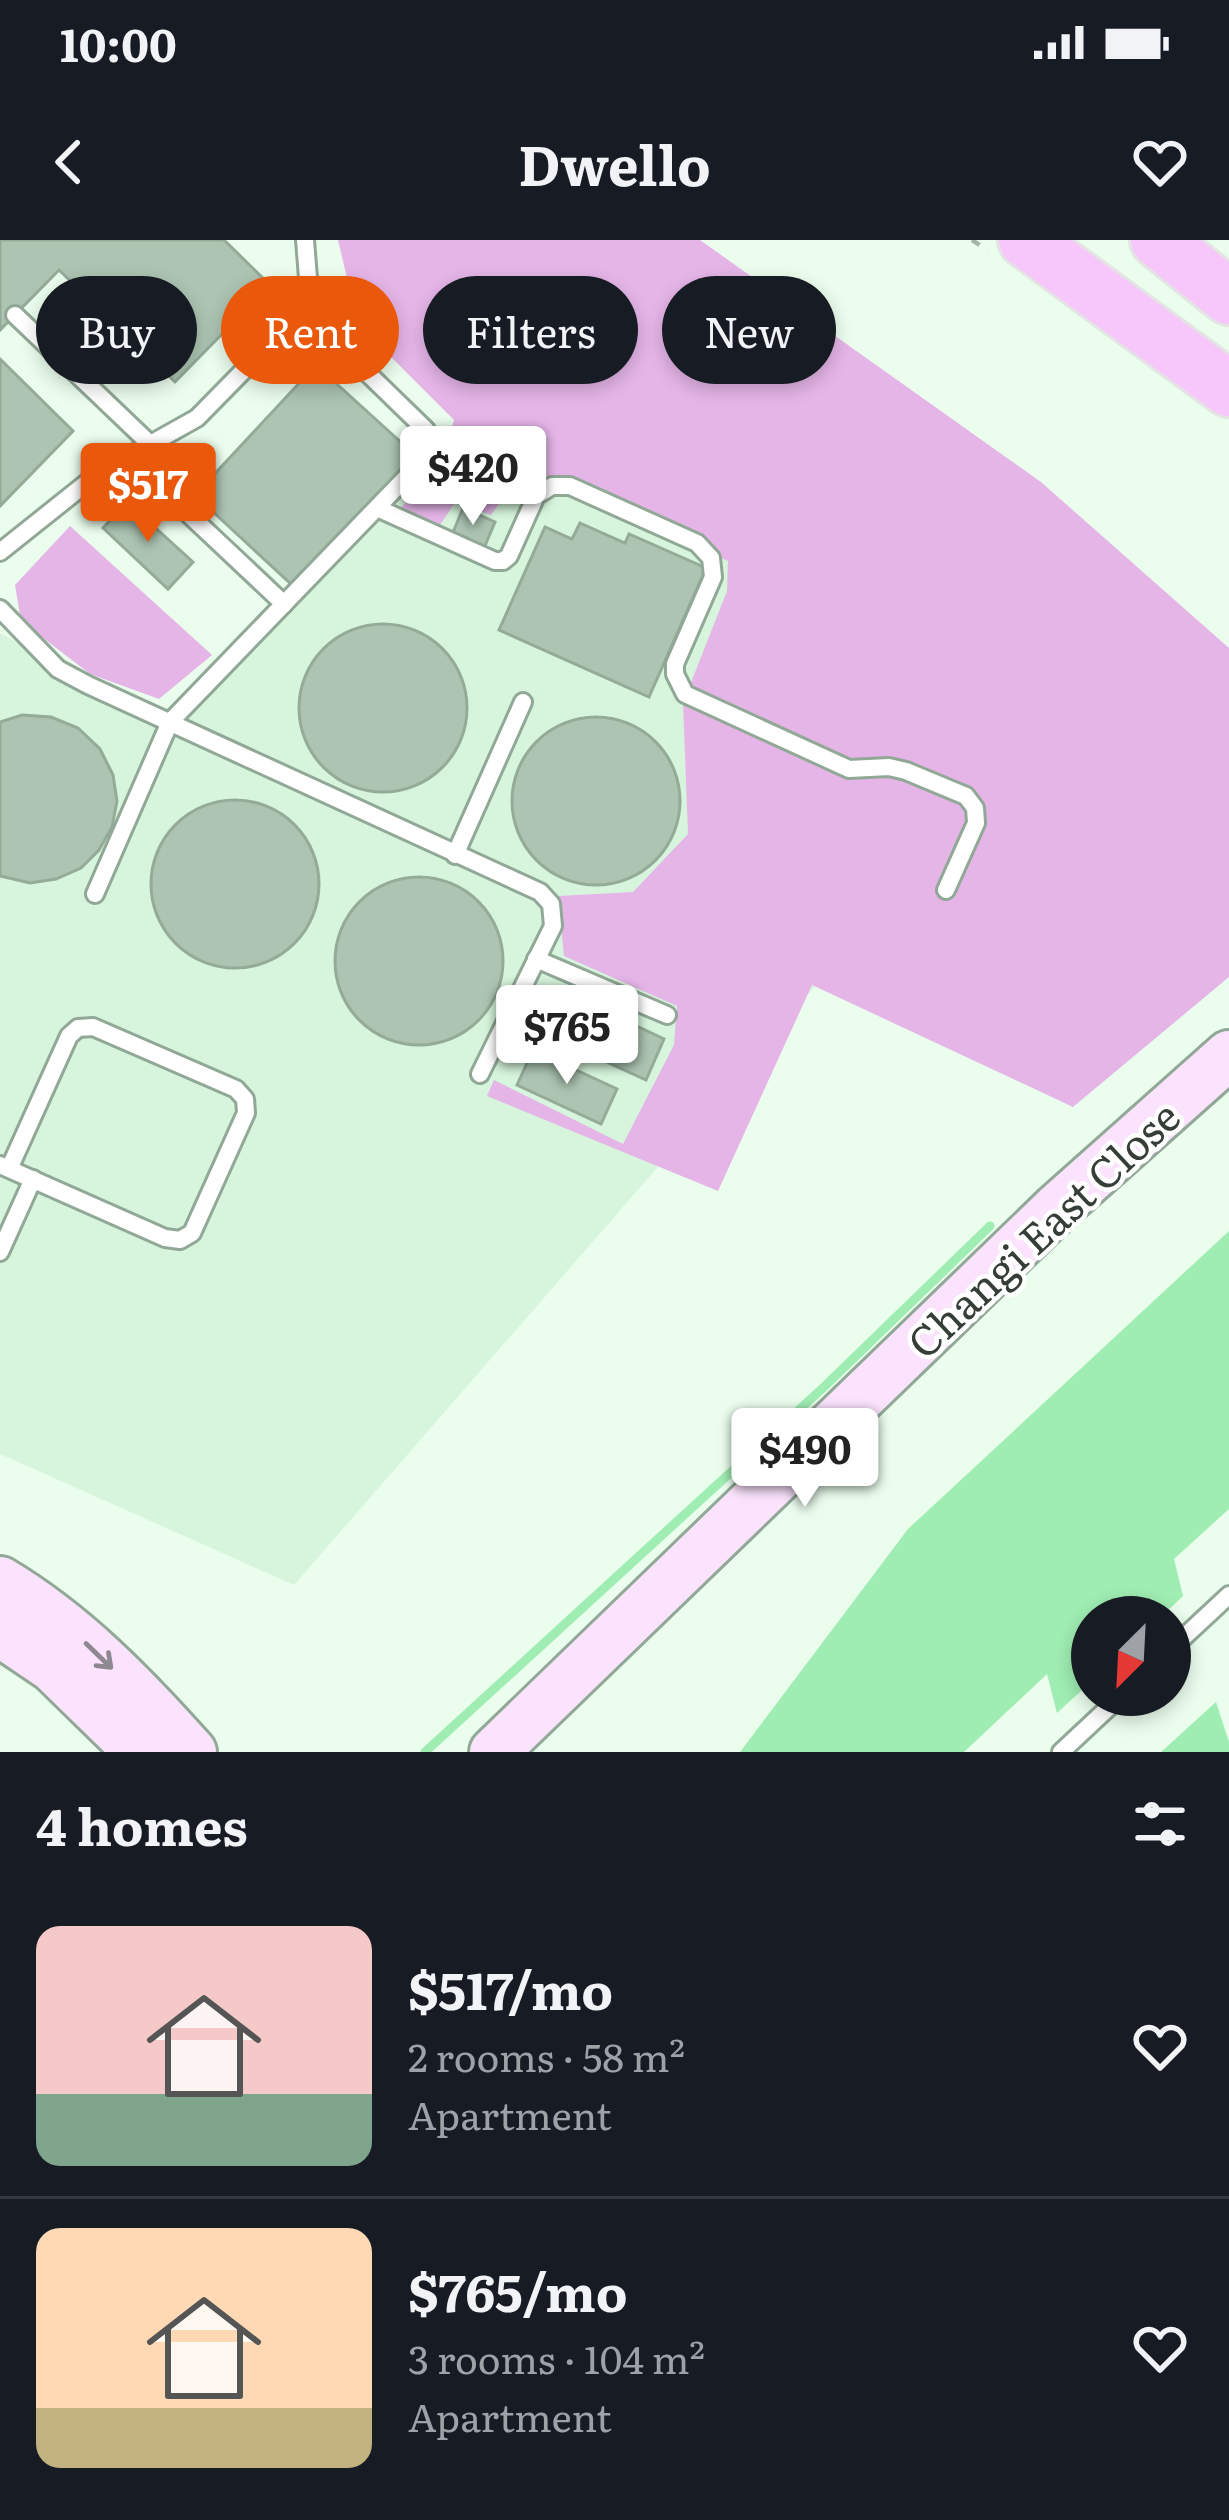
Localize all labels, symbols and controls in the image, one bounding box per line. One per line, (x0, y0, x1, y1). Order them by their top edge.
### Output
text: 10:00 (60, 9, 177, 76)
text: Dwello (518, 122, 711, 203)
icon: back (36, 129, 102, 195)
icon: heart (1127, 129, 1193, 195)
chip: Buy (36, 276, 197, 384)
chip: Rent (221, 276, 399, 384)
chip: Filters (423, 276, 638, 384)
chip: New (662, 276, 836, 384)
pin: $420 (402, 426, 544, 528)
text: $420 (427, 436, 519, 494)
pin: $517 (77, 443, 219, 545)
text: $517 (108, 453, 188, 511)
pin: $765 (496, 985, 638, 1087)
text: $765 (523, 995, 611, 1053)
street label: Changi East Close (892, 1085, 1192, 1371)
pin: $490 (734, 1408, 876, 1510)
text: $490 (758, 1418, 852, 1476)
north arrow (1071, 1596, 1191, 1716)
map controls (1071, 1596, 1191, 1716)
one-way arrow (84, 1642, 113, 1670)
text: 4 homes (36, 1786, 248, 1862)
icon: filters (1127, 1791, 1193, 1857)
text: $517/mo (408, 1950, 613, 2026)
icon: home (132, 1974, 276, 2118)
icon: heart (1127, 2013, 1193, 2079)
text: 2 rooms · 58 m² (408, 2026, 685, 2084)
text: Apartment (408, 2084, 612, 2142)
text: $765/mo (408, 2252, 628, 2328)
icon: home (132, 2276, 276, 2420)
icon: heart (1127, 2315, 1193, 2381)
text: 3 rooms · 104 m² (408, 2328, 705, 2386)
text: Apartment (408, 2386, 612, 2444)

